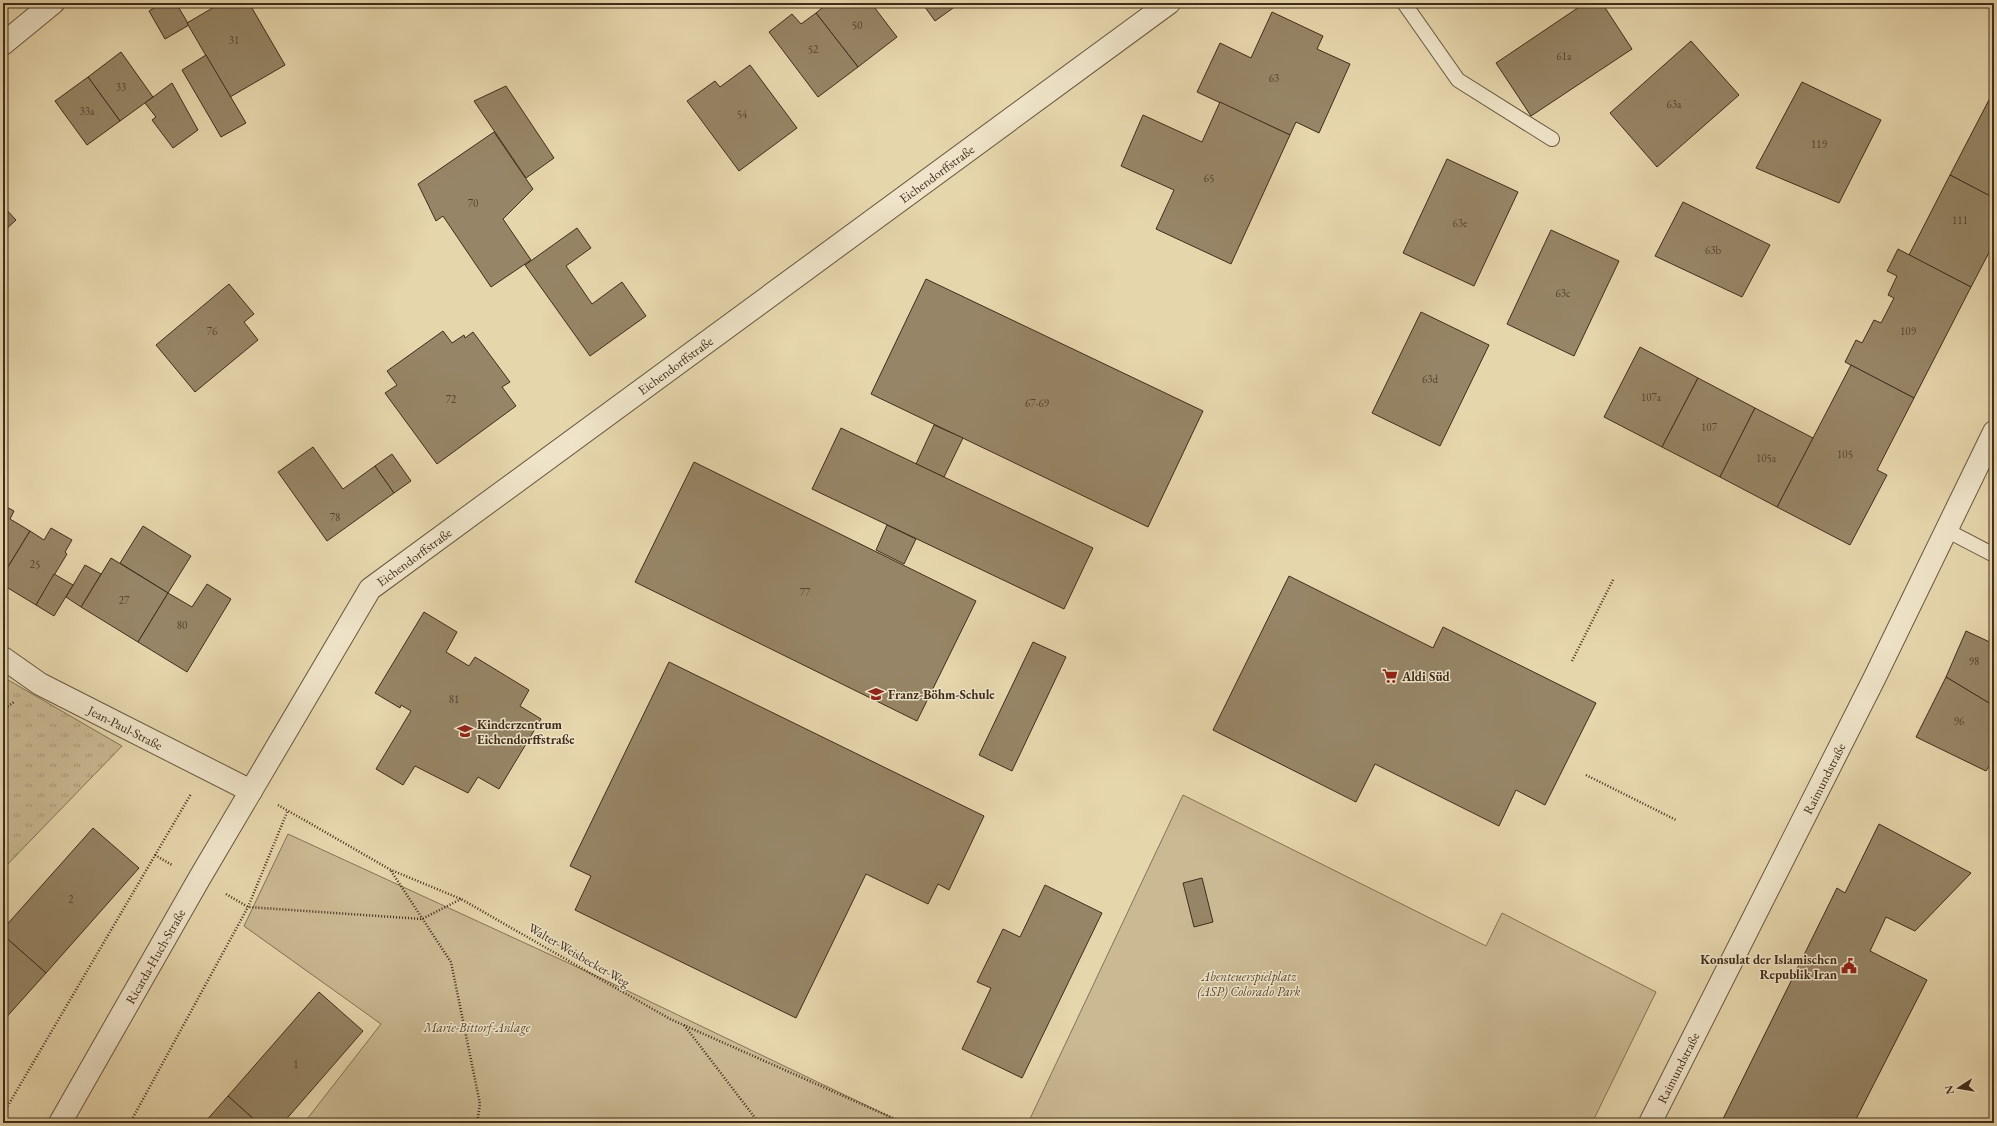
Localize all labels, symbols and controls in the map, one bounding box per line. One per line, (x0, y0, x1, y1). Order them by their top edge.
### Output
house number: 50 (852, 18, 862, 32)
house number: 31 (229, 33, 239, 47)
house number: 52 (808, 42, 819, 56)
house number: 61a (1557, 49, 1572, 63)
house number: 63 (1269, 71, 1279, 85)
house number: 33 (116, 80, 126, 94)
house number: 63a (1667, 97, 1682, 111)
house number: 33a (80, 104, 95, 118)
house number: 54 (737, 107, 748, 121)
house number: 119 (1811, 137, 1828, 151)
street label: Eichendorffstraße (896, 140, 977, 207)
house number: 65 (1204, 171, 1214, 185)
house number: 70 (468, 196, 478, 210)
house number: 111 (1952, 213, 1968, 227)
house number: 63e (1453, 216, 1468, 230)
house number: 63b (1705, 243, 1721, 257)
house number: 63c (1555, 286, 1571, 300)
house number: 76 (207, 324, 218, 338)
house number: 109 (1900, 324, 1917, 338)
street label: Eichendorffstraße (634, 332, 716, 398)
house number: 63d (1422, 372, 1438, 386)
house number: 107a (1641, 390, 1662, 404)
house number: 72 (446, 392, 457, 406)
house number: 67-69 (1025, 396, 1050, 410)
house number: 107 (1701, 420, 1718, 434)
house number: 105 (1837, 447, 1853, 461)
house number: 105a (1756, 451, 1777, 465)
house number: 78 (330, 510, 340, 524)
street label: Eichendorffstraße (373, 524, 455, 590)
house number: 25 (30, 557, 40, 571)
house number: 77 (800, 585, 811, 599)
house number: 27 (119, 593, 130, 607)
house number: 80 (177, 618, 187, 632)
house number: 98 (1969, 654, 1979, 668)
supermarket icon: Aldi Süd (1381, 667, 1399, 685)
place label: Aldi Süd (1401, 668, 1451, 685)
school or university icon: Franz-Böhm-Schule (867, 685, 885, 703)
place label: Franz-Böhm-Schule (888, 686, 995, 703)
house number: 81 (449, 692, 459, 706)
street label: Jean-Paul-Straße (84, 701, 166, 753)
house number: 96 (1954, 714, 1965, 728)
place label: Kinderzentrum Eichendorffstraße (477, 716, 575, 748)
school or university icon: Kinderzentrum Eichendorffstraße (456, 722, 474, 740)
street label: Raimundstraße (1799, 740, 1849, 817)
house number: 2 (68, 892, 74, 906)
street label: Ricarda-Huch-Straße (121, 906, 189, 1007)
street label: Walter-Weisbecker-Weg (525, 919, 633, 991)
place label: Konsulat der Islamischen Republik Iran (1700, 951, 1838, 983)
public building icon: Konsulat der Islamischen Republik Iran (1840, 957, 1858, 975)
park label: Abenteuerspielplatz (ASP) Colorado Park (1198, 968, 1301, 1000)
park label: Marie-Bittorf-Anlage (423, 1019, 531, 1036)
street label: Raimundstraße (1653, 1029, 1703, 1106)
house number: 1 (293, 1057, 299, 1071)
north arrow (1939, 1068, 1979, 1108)
text: N (1941, 1084, 1957, 1096)

